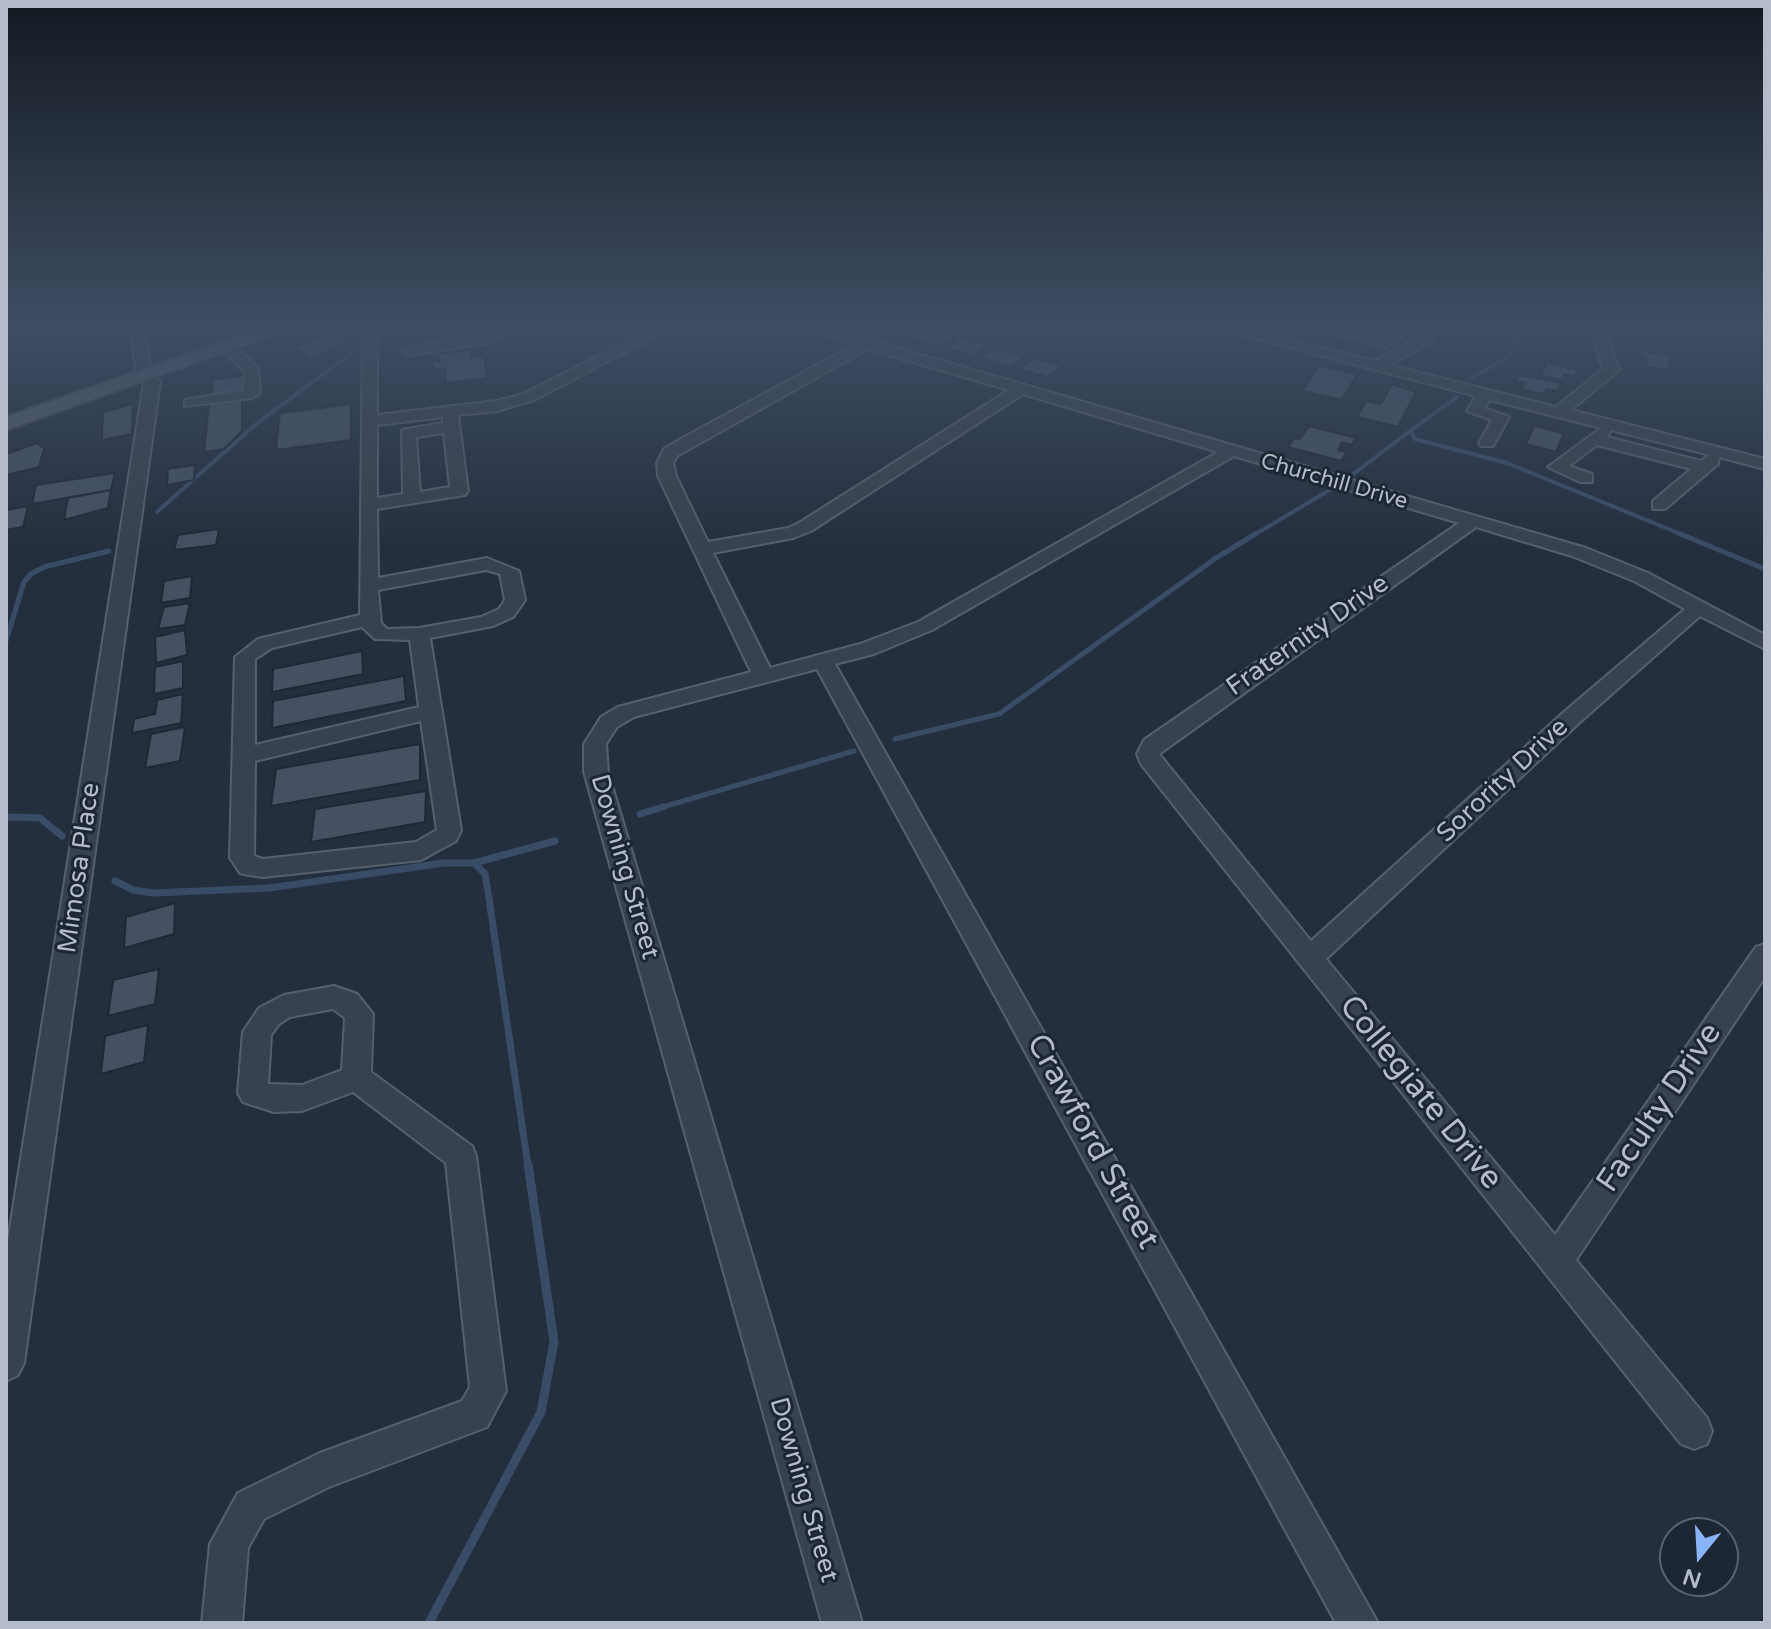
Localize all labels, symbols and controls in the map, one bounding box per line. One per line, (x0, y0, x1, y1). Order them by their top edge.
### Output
street label: Churchill Drive (1258, 448, 1410, 516)
street label: Fraternity Drive (1221, 569, 1395, 703)
street label: Sorority Drive (1431, 712, 1575, 850)
street label: Downing Street (583, 771, 665, 963)
street label: Mimosa Place (53, 781, 107, 955)
street label: Collegiate Drive (1330, 988, 1510, 1198)
street label: Faculty Drive (1589, 1016, 1731, 1200)
street label: Crawford Street (1017, 1028, 1167, 1256)
street label: Downing Street (762, 1394, 844, 1586)
north arrow (1659, 1517, 1739, 1597)
text: N (1680, 1563, 1705, 1593)

